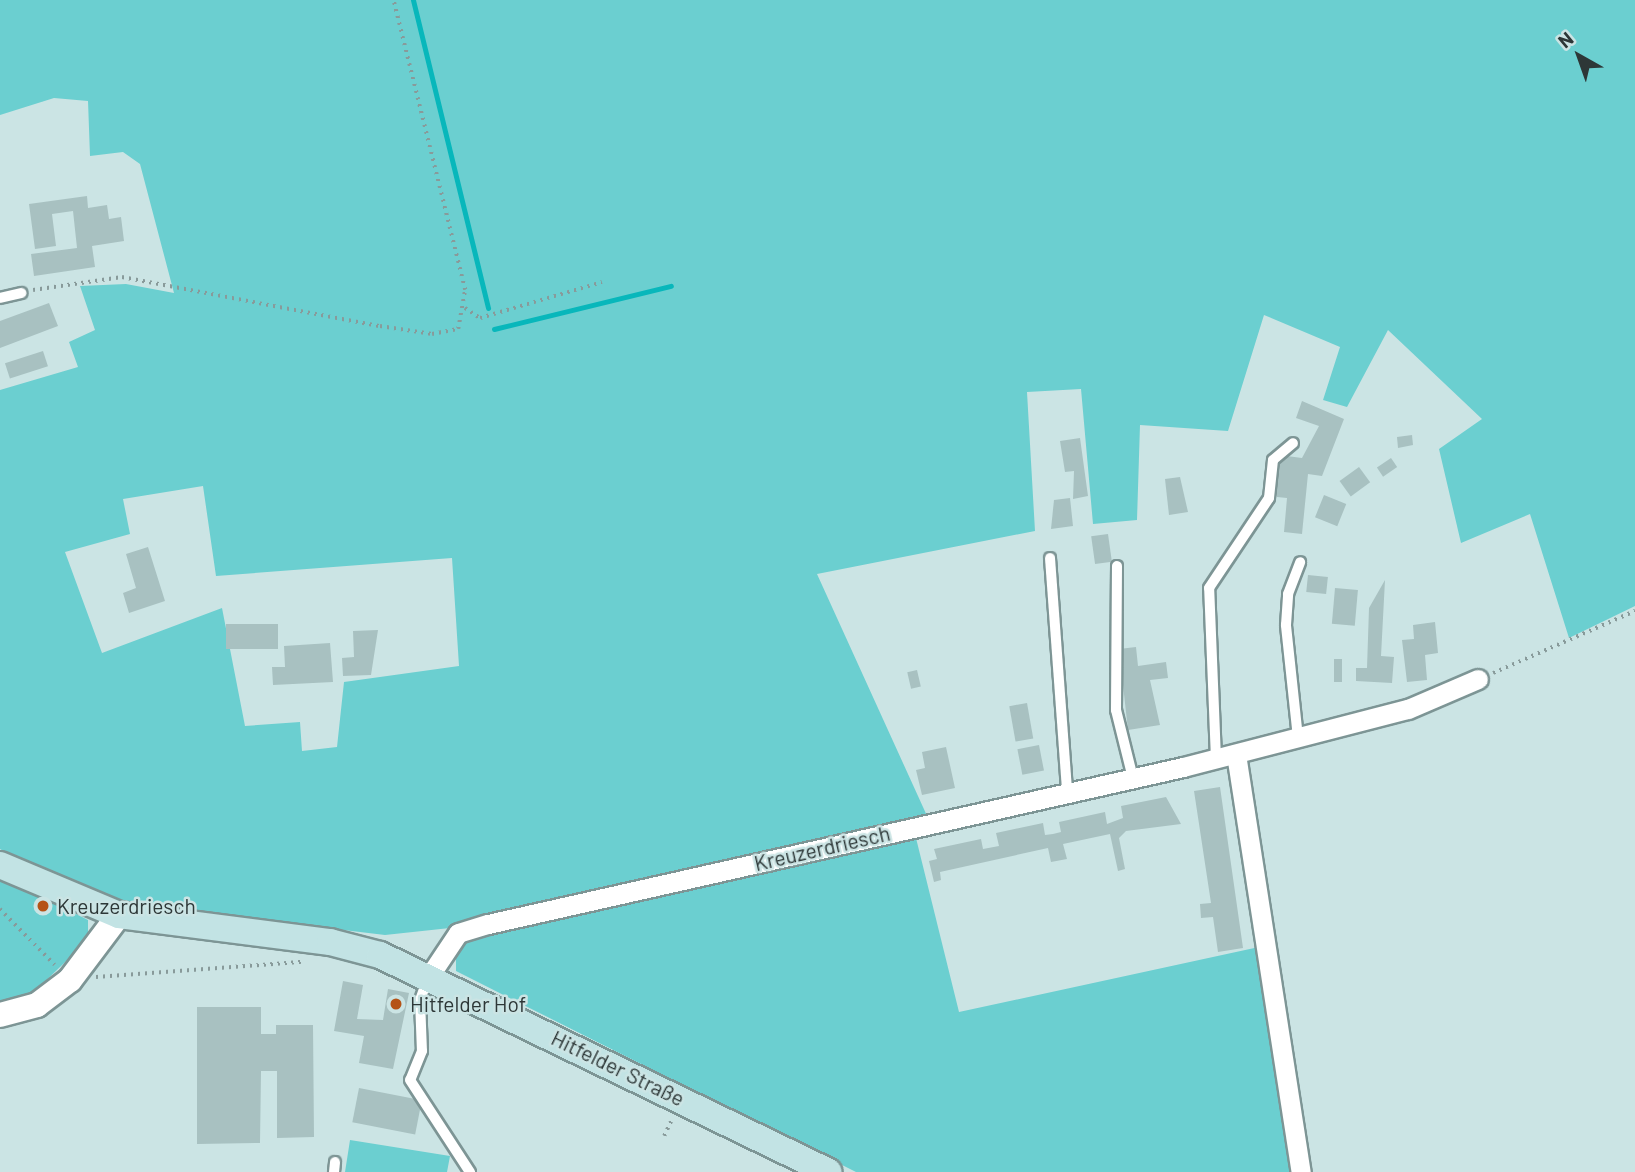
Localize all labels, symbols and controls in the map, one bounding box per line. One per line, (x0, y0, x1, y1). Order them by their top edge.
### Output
north arrow (1544, 21, 1614, 91)
text: N (1553, 27, 1577, 52)
street label: Kreuzerdriesch (752, 820, 892, 876)
place label: Kreuzerdriesch (57, 893, 196, 919)
marker: Kreuzerdriesch (35, 898, 51, 914)
place label: Hitfelder Hof (410, 991, 526, 1017)
marker: Hitfelder Hof (388, 996, 404, 1012)
street label: Hitfelder Straße (547, 1025, 689, 1111)

